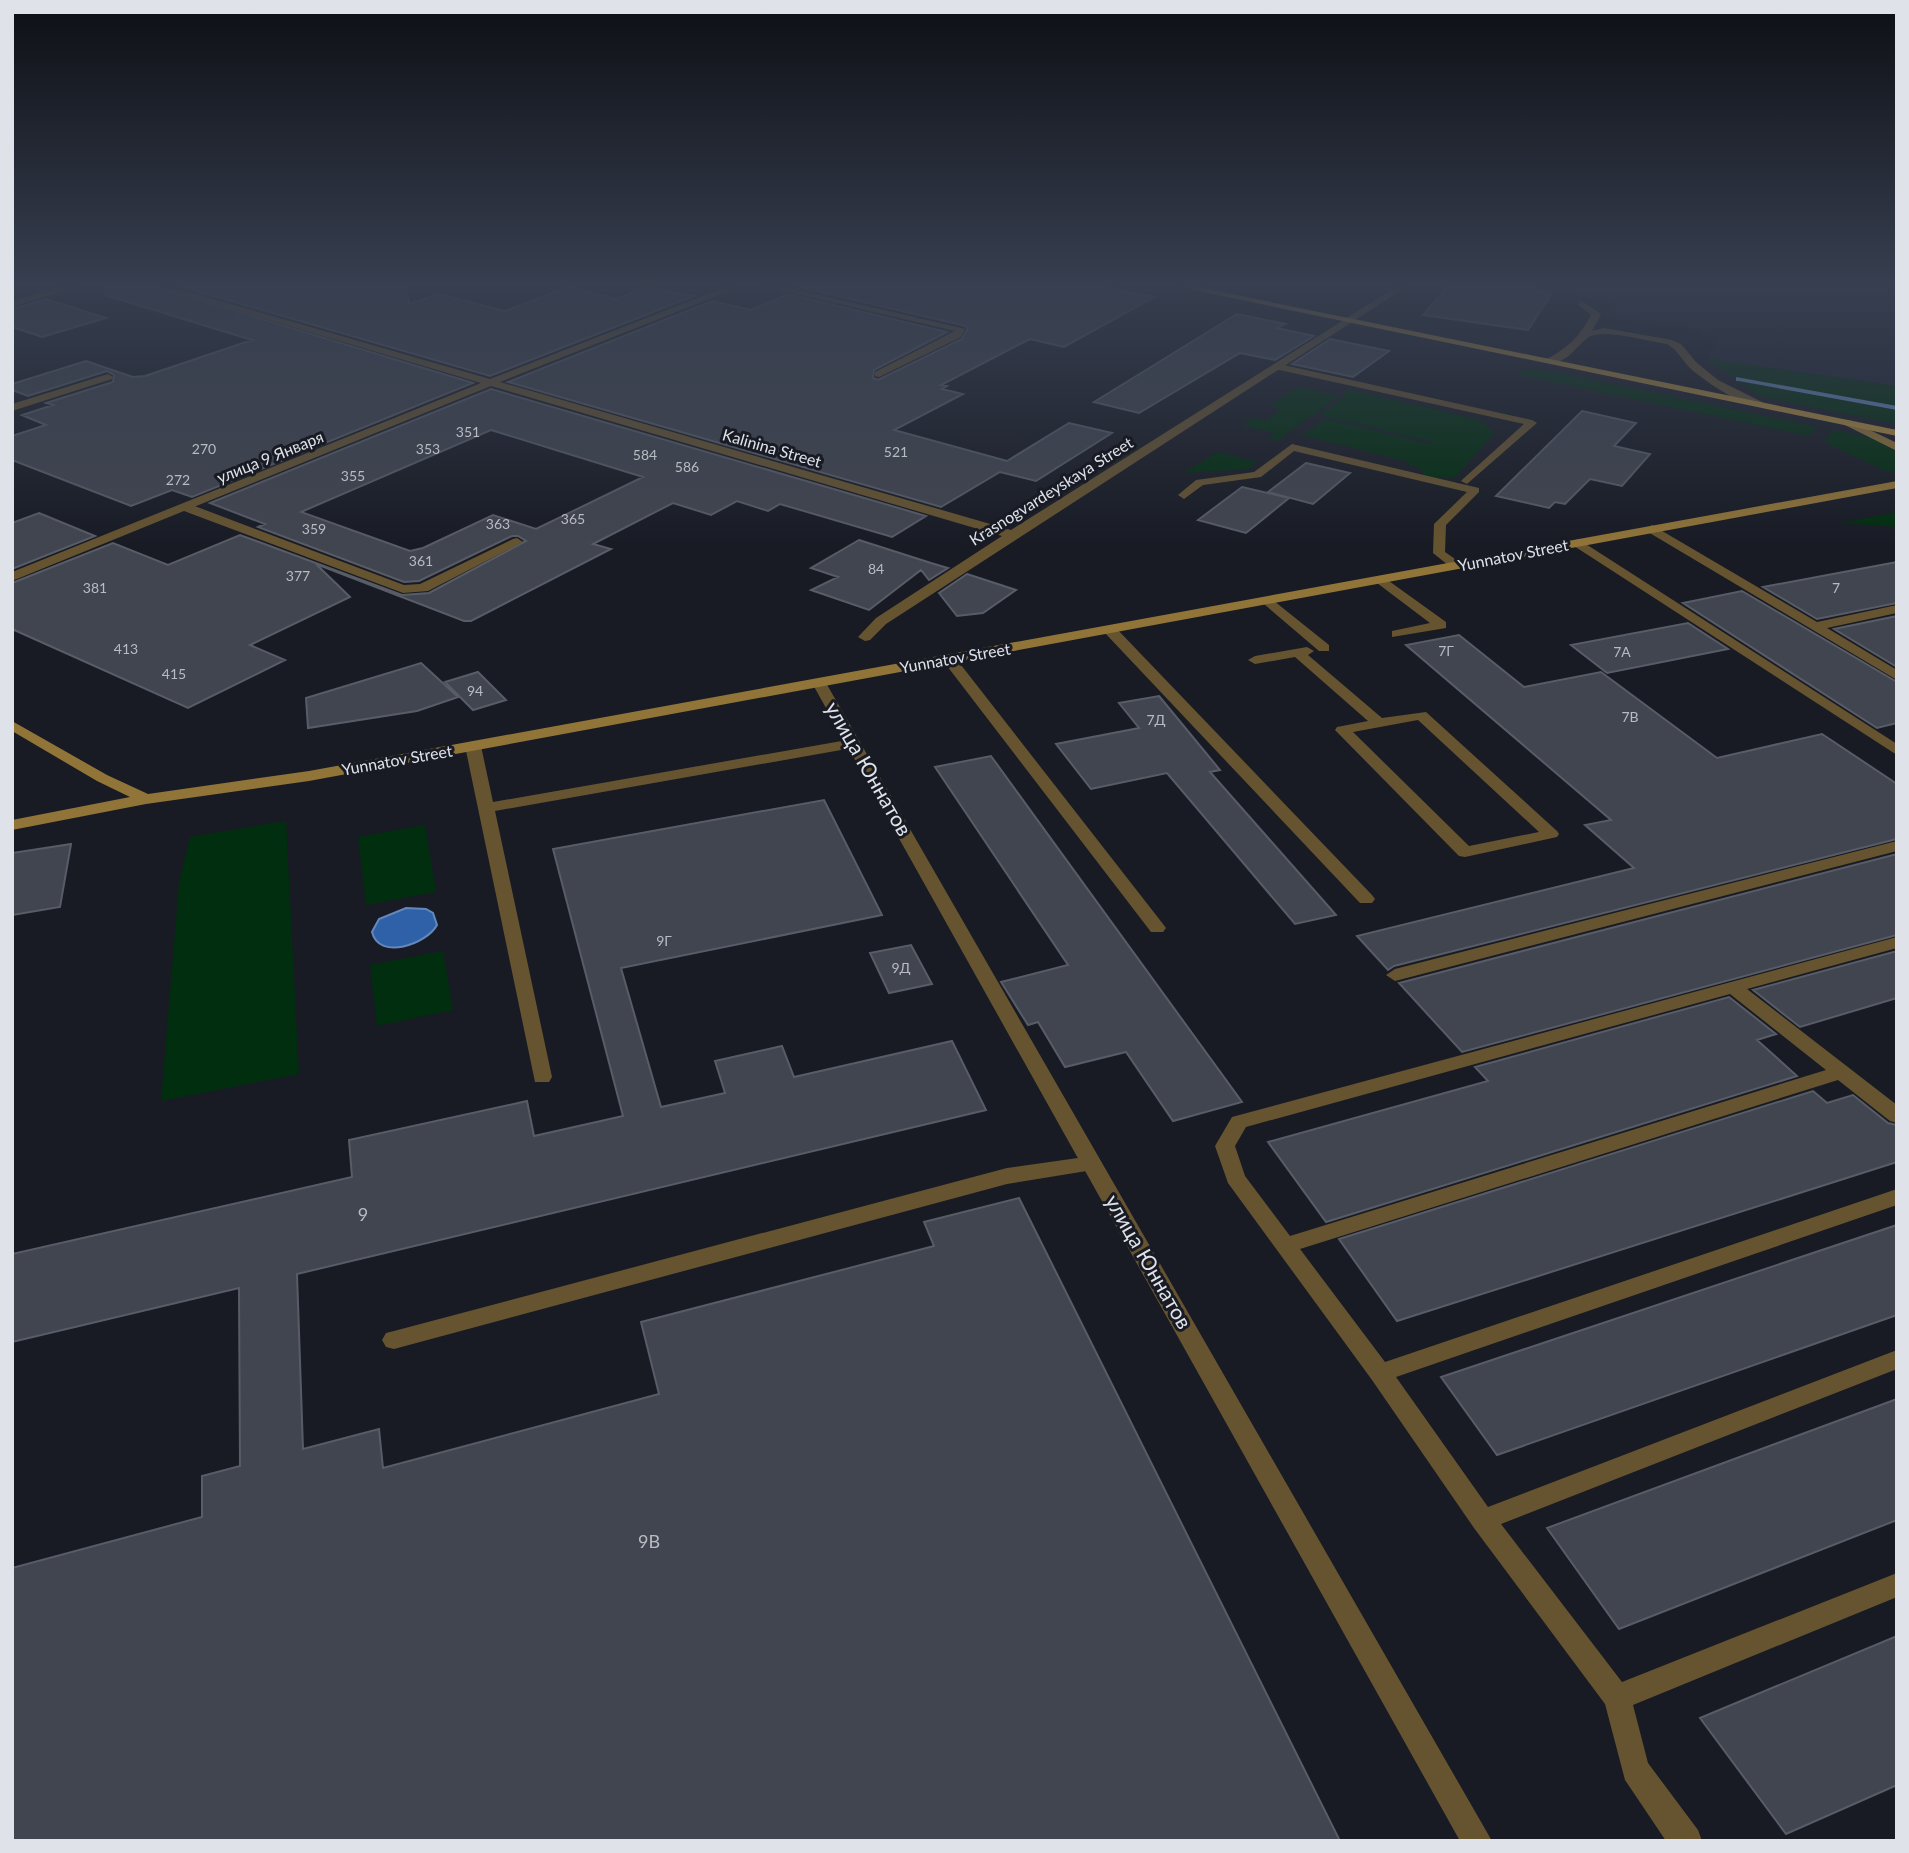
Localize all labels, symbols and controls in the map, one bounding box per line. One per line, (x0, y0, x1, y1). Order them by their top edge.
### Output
house number: 351 (456, 423, 480, 440)
street label: Kalinina Street (720, 424, 824, 471)
street label: улица 9 Января (214, 426, 326, 487)
street label: Krasnogvardeyskaya Street (965, 432, 1136, 549)
house number: 270 (192, 440, 216, 457)
house number: 353 (416, 440, 440, 457)
house number: 521 (884, 443, 908, 460)
house number: 584 (633, 446, 657, 463)
house number: 586 (675, 458, 699, 475)
house number: 355 (341, 467, 365, 484)
house number: 272 (166, 471, 190, 488)
house number: 365 (561, 510, 585, 527)
house number: 363 (486, 515, 510, 532)
house number: 359 (302, 520, 326, 537)
street label: Yunnatov Street (1456, 534, 1570, 575)
house number: 361 (409, 552, 433, 569)
house number: 84 (868, 560, 884, 577)
house number: 377 (286, 567, 310, 584)
house number: 381 (83, 579, 107, 596)
house number: 7 (1832, 579, 1840, 596)
street label: Yunnatov Street (898, 638, 1012, 677)
house number: 413 (114, 640, 138, 657)
house number: 7Г (1438, 642, 1454, 659)
house number: 7А (1613, 643, 1631, 660)
house number: 415 (162, 665, 186, 682)
house number: 94 (467, 682, 483, 699)
street label: улица Юннатов (821, 697, 918, 840)
house number: 7В (1621, 708, 1639, 725)
house number: 7Д (1146, 711, 1166, 728)
street label: Yunnatov Street (340, 740, 454, 779)
house number: 9Г (656, 932, 672, 949)
house number: 9Д (891, 959, 911, 976)
street label: улица Юннатов (1101, 1190, 1198, 1333)
house number: 9 (358, 1203, 368, 1225)
house number: 9В (638, 1530, 660, 1552)

